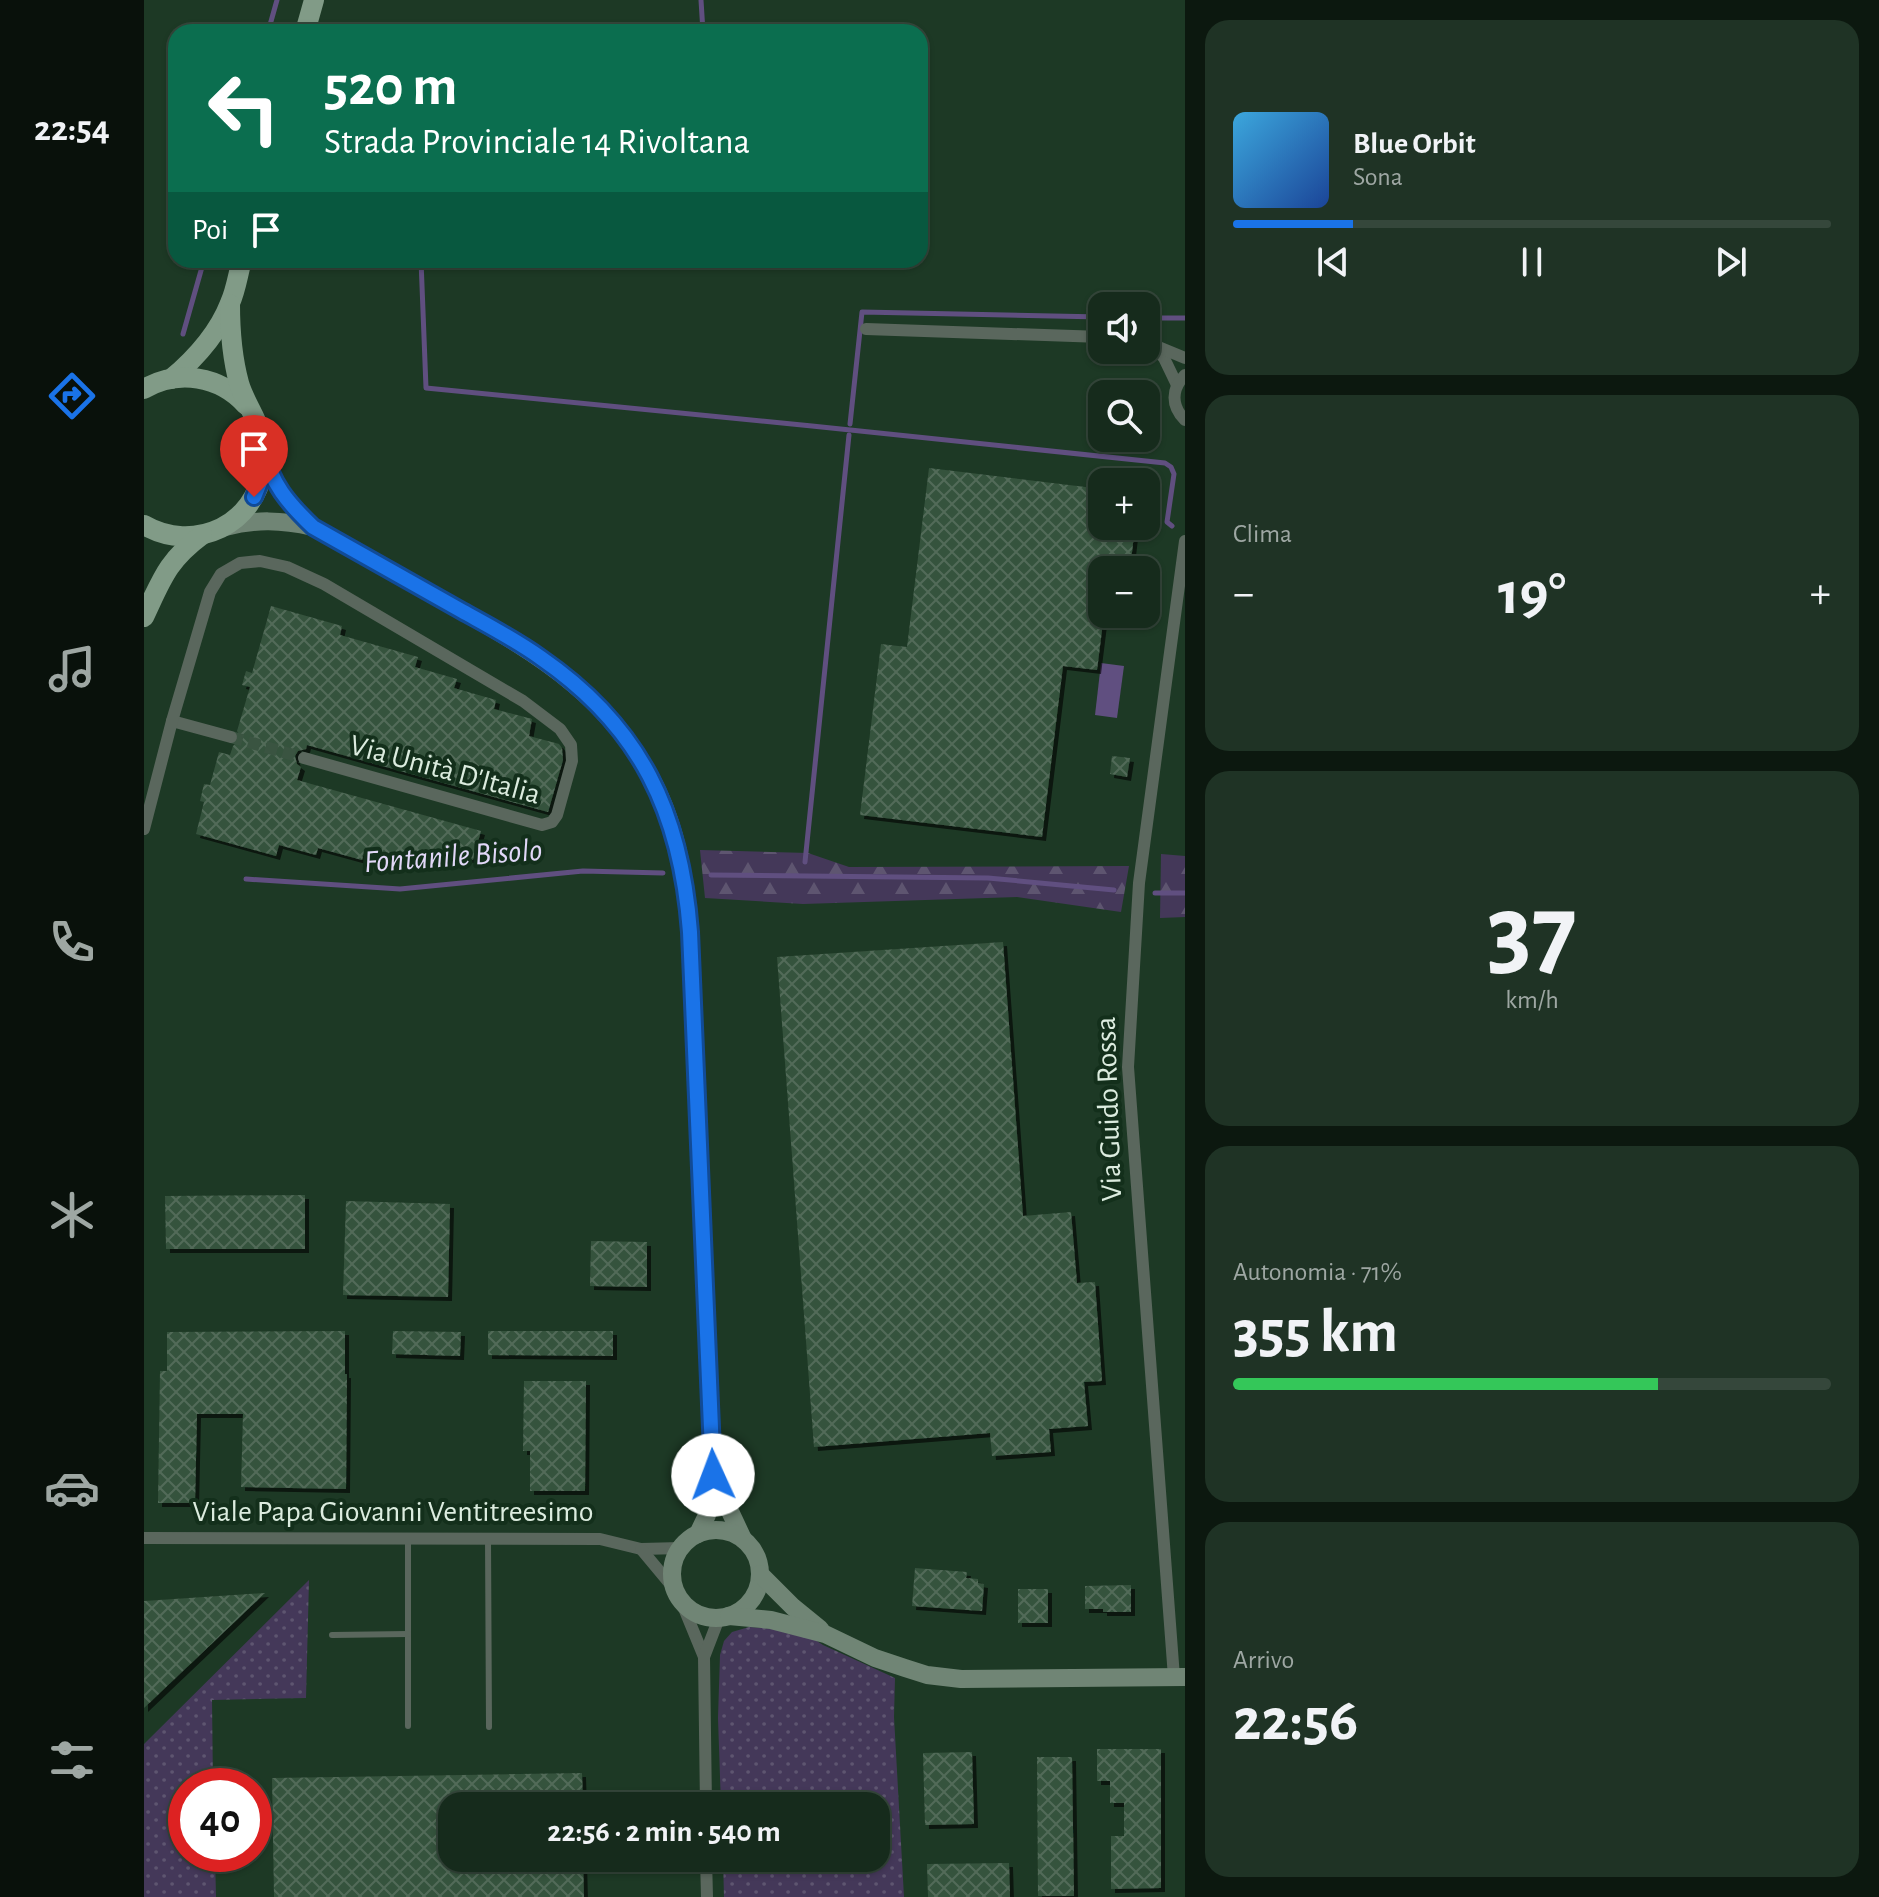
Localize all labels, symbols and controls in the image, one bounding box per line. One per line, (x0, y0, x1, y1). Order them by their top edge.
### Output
icon: left (192, 56, 296, 160)
text: 520 m (324, 59, 457, 115)
text: 22:54 (34, 111, 110, 147)
text: Strada Provinciale 14 Rivoltana (324, 124, 750, 160)
text: Blue Orbit (1353, 129, 1476, 159)
text: Sona (1353, 164, 1403, 190)
icon: arrive (244, 208, 288, 252)
text: Poi (192, 215, 228, 245)
icon: previous (1311, 240, 1355, 284)
icon: pause (1510, 240, 1554, 284)
icon: next (1709, 240, 1753, 284)
map controls (1088, 292, 1160, 628)
button: sound (1088, 292, 1160, 364)
icon: directions (44, 368, 100, 424)
button: search (1088, 380, 1160, 452)
pin (220, 415, 288, 497)
icon: arrive (232, 427, 276, 471)
button: + (1088, 468, 1160, 540)
text: Clima (1233, 521, 1292, 547)
button: − (1088, 556, 1160, 628)
text: 19° (1498, 565, 1566, 625)
text: − (1233, 572, 1254, 616)
text: + (1810, 572, 1831, 616)
icon: music (44, 641, 100, 697)
street label: Via Unità D'Italia (346, 730, 544, 810)
water label: Fontanile Bisolo (363, 834, 543, 878)
text: 37 (1487, 881, 1577, 985)
icon: phone (44, 914, 100, 970)
text: km/h (1505, 987, 1559, 1013)
street label: Via Guido Rossa (1091, 1016, 1127, 1202)
icon: climate (44, 1187, 100, 1243)
text: Autonomia · 71% (1233, 1259, 1402, 1285)
text: 355 km (1233, 1303, 1398, 1363)
position arrow (671, 1433, 755, 1517)
icon: car (44, 1460, 100, 1516)
street label: Viale Papa Giovanni Ventitreesimo (193, 1497, 593, 1527)
text: Arrivo (1233, 1647, 1294, 1673)
text: 22:56 (1233, 1691, 1358, 1751)
icon: filters (44, 1732, 100, 1788)
speed limit sign: 40 (168, 1768, 272, 1872)
text: 22:56 · 2 min · 540 m (547, 1817, 781, 1847)

